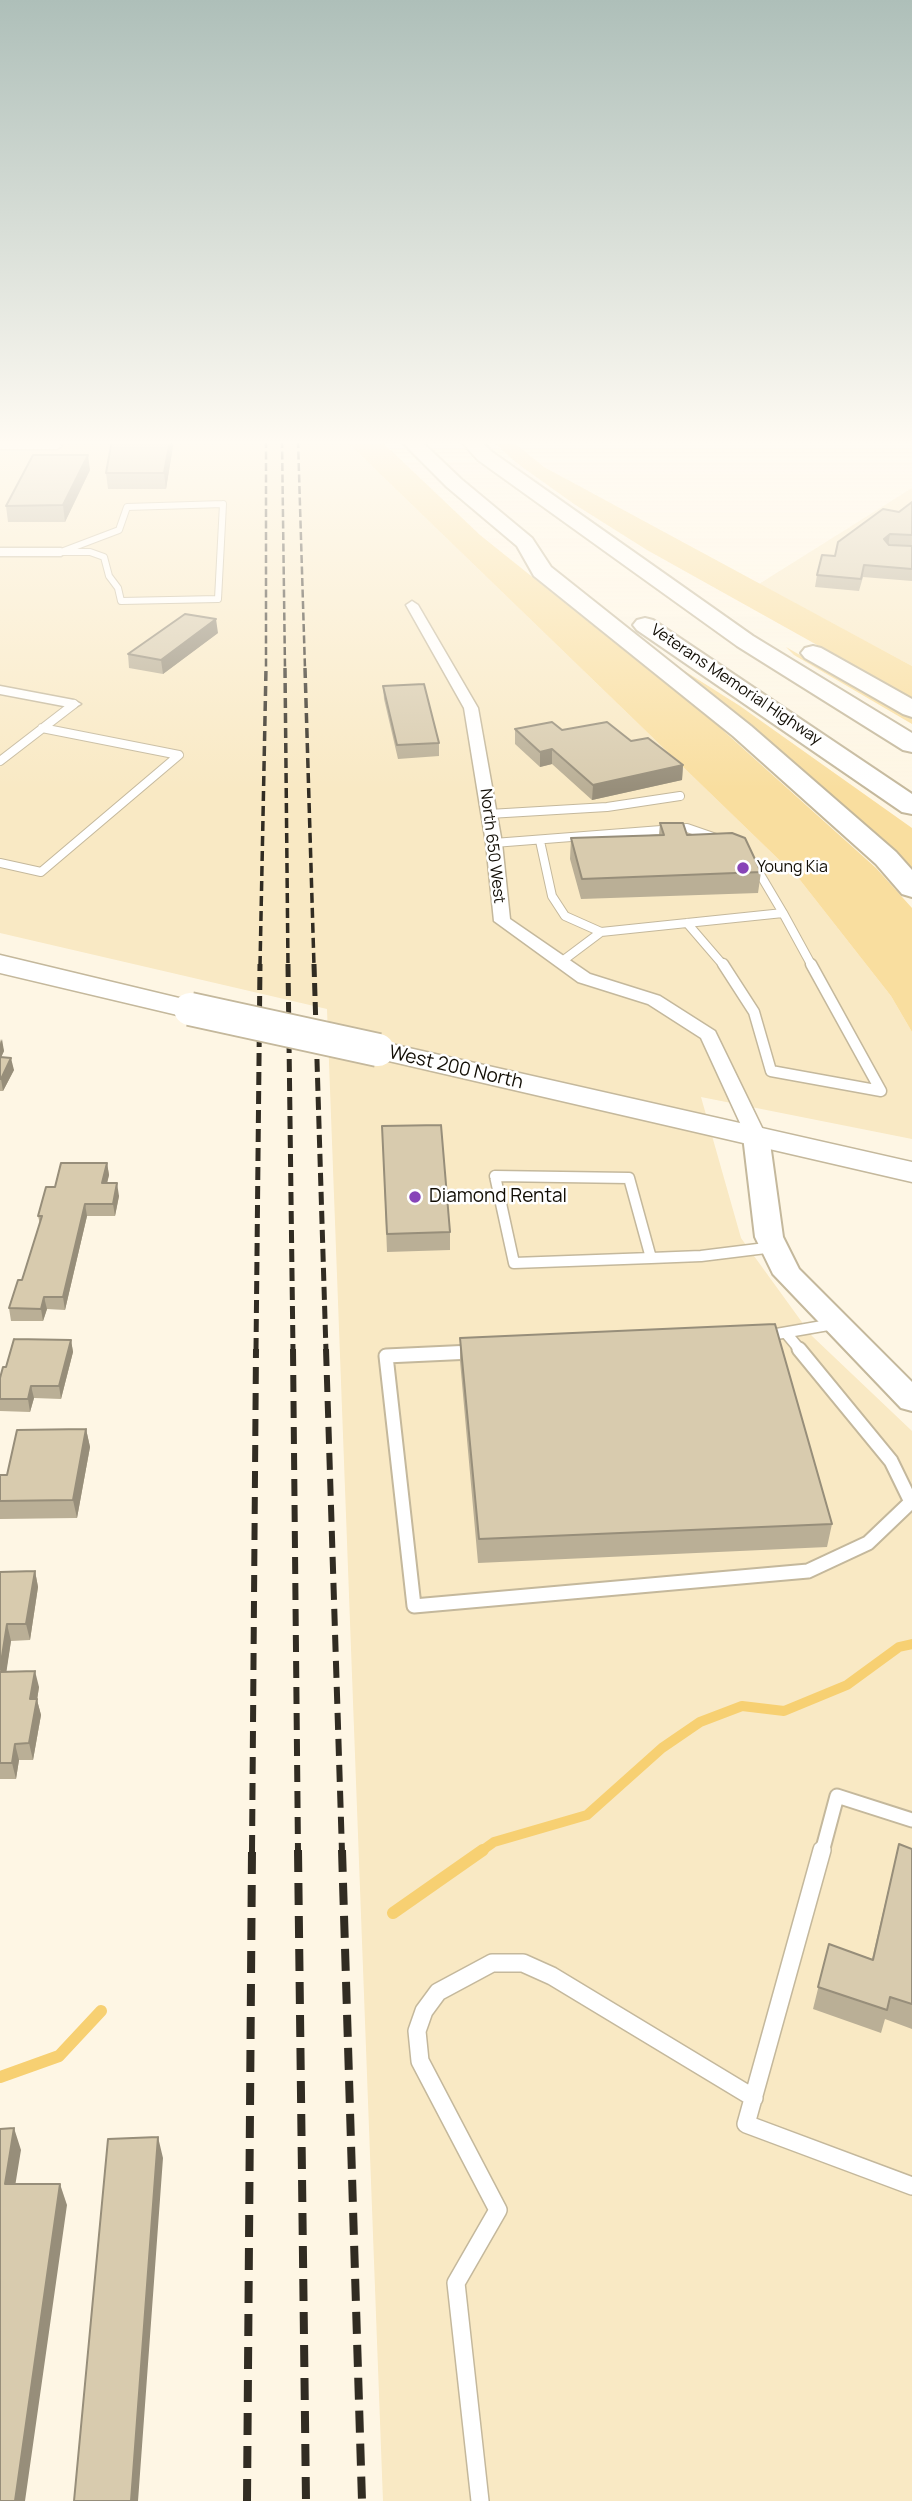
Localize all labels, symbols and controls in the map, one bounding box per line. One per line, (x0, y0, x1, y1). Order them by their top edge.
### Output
street label: Veterans Memorial Highway (647, 621, 825, 749)
street label: North 650 West (475, 787, 509, 905)
place label: Young Kia (757, 858, 828, 878)
marker: Young Kia (735, 860, 751, 876)
street label: West 200 North (387, 1041, 525, 1095)
place label: Diamond Rental (429, 1186, 567, 1208)
marker: Diamond Rental (407, 1189, 423, 1205)

